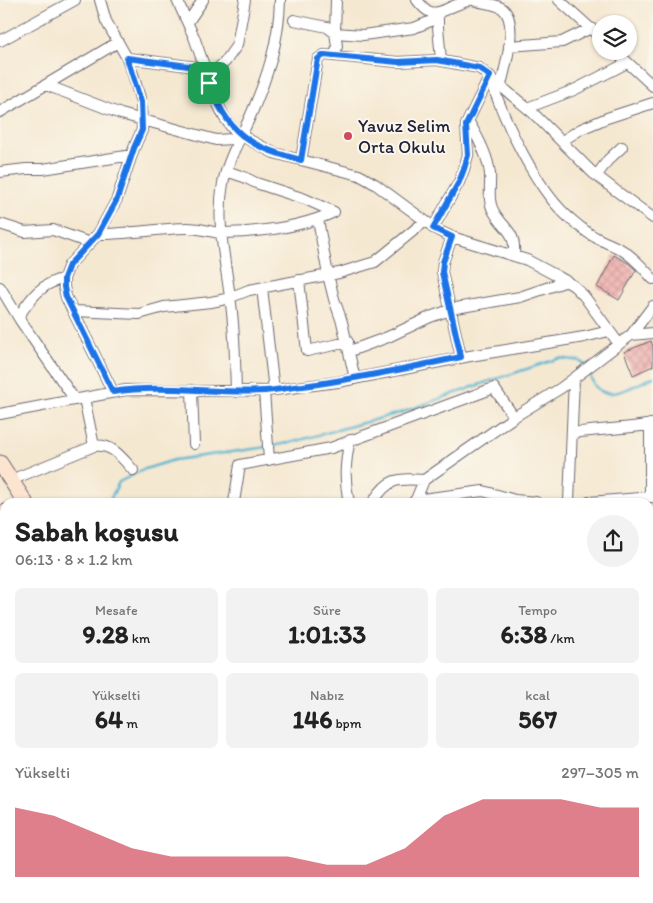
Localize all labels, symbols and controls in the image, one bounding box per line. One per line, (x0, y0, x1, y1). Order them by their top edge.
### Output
map controls (592, 15, 637, 60)
button: layers (592, 15, 637, 60)
pin (188, 62, 230, 104)
icon: arrive (195, 69, 223, 97)
place label: Yavuz Selim Orta Okulu (358, 115, 450, 158)
marker: Yavuz Selim Orta Okulu (342, 130, 354, 142)
text: Sabah koşusu (15, 514, 179, 548)
button: share (587, 515, 639, 567)
text: 06:13 · 8 × 1.2 km (15, 550, 133, 569)
text: Mesafe (95, 602, 138, 619)
text: Süre (313, 602, 341, 619)
text: Tempo (518, 602, 557, 619)
text: 9.28 (82, 619, 129, 649)
text: 1:01:33 (288, 619, 366, 649)
text: 6:38 (501, 619, 547, 649)
text: km (129, 630, 150, 647)
text: /km (547, 630, 575, 647)
text: Yükselti (92, 687, 140, 704)
text: Nabız (310, 687, 344, 704)
text: kcal (525, 687, 550, 704)
text: 64 (95, 704, 123, 734)
text: 146 (293, 704, 332, 734)
text: 567 (518, 704, 557, 734)
text: m (123, 715, 138, 732)
text: bpm (332, 715, 361, 732)
text: Yükselti (15, 763, 70, 782)
text: 297–305 m (561, 763, 639, 782)

